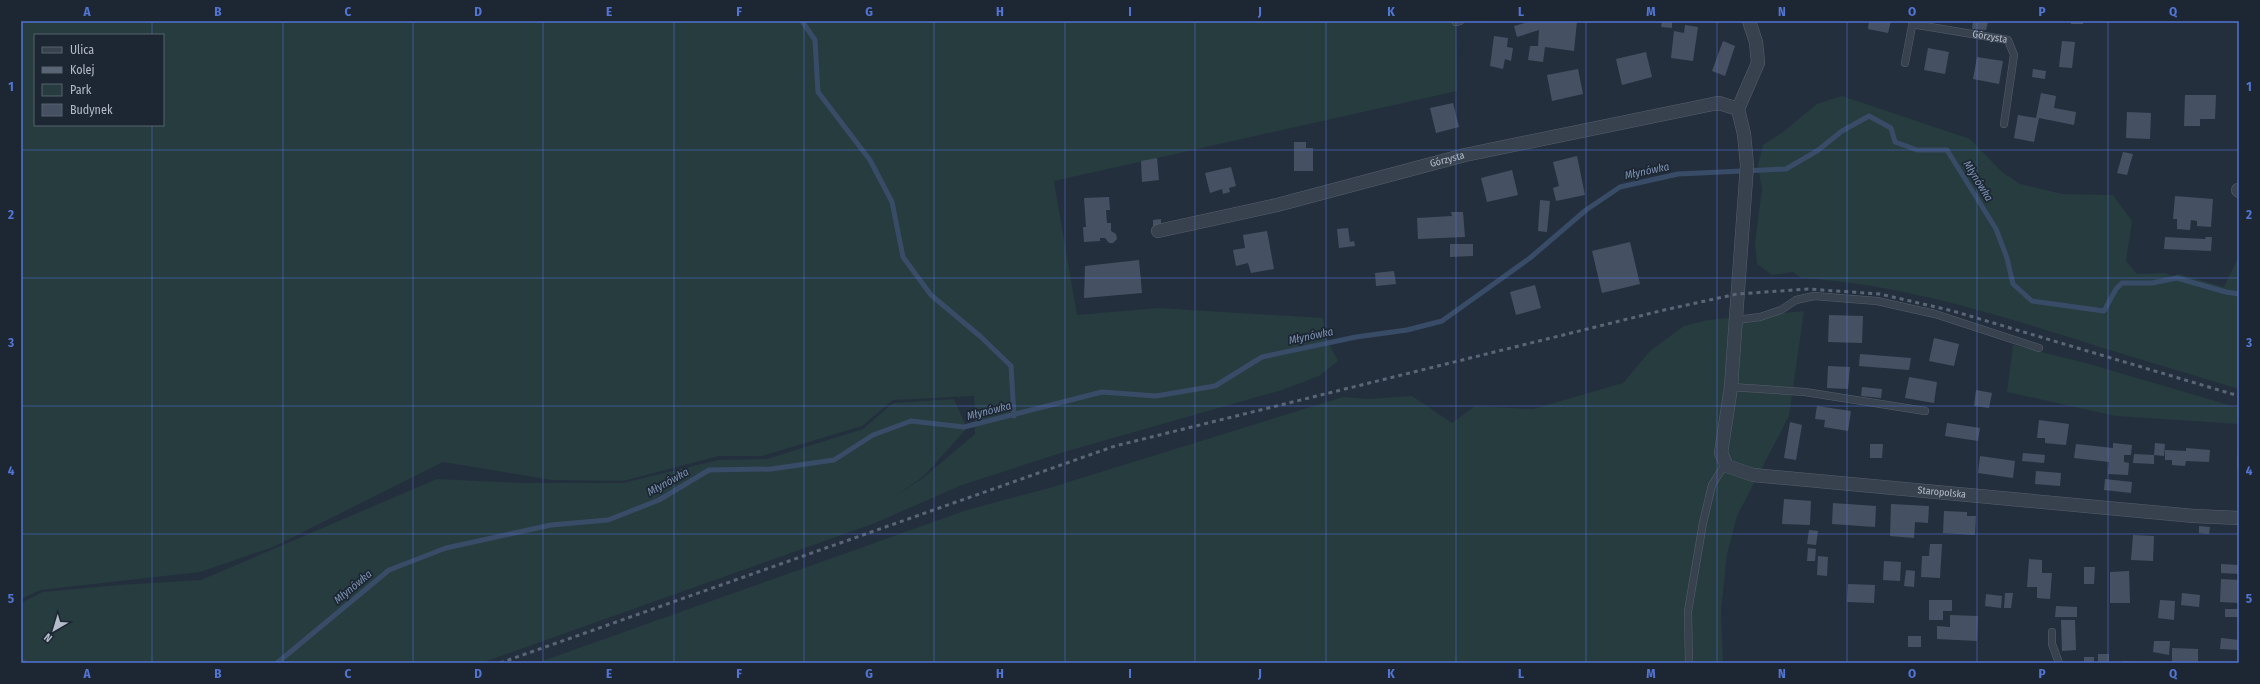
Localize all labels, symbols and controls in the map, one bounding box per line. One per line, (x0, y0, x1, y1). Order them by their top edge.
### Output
text: A (82, 4, 91, 19)
text: B (214, 4, 222, 19)
text: C (345, 4, 352, 19)
text: D (474, 4, 482, 19)
text: E (606, 4, 612, 19)
text: F (736, 4, 742, 19)
text: G (865, 4, 873, 19)
text: H (996, 4, 1004, 19)
text: I (1128, 4, 1132, 19)
text: J (1257, 4, 1262, 19)
text: K (1387, 4, 1395, 19)
text: L (1518, 4, 1524, 19)
text: M (1646, 4, 1656, 19)
text: N (1778, 4, 1786, 19)
text: O (1908, 4, 1916, 19)
text: P (2038, 4, 2046, 19)
text: Q (2169, 4, 2178, 19)
street label: Górzysta (1972, 28, 2008, 46)
legend (34, 34, 164, 126)
text: Ulica (70, 43, 94, 57)
text: Kolej (70, 63, 95, 77)
text: 1 (8, 79, 14, 94)
text: 1 (2246, 79, 2252, 94)
text: Park (70, 83, 92, 97)
text: Budynek (70, 103, 113, 117)
street label: Górzysta (1429, 149, 1466, 170)
water label: Młynówka (1960, 158, 1996, 204)
water label: Młynówka (1623, 160, 1671, 182)
text: 2 (7, 207, 14, 222)
text: 2 (2245, 207, 2252, 222)
water label: Młynówka (1287, 325, 1335, 347)
text: 3 (7, 335, 14, 350)
text: 3 (2245, 335, 2252, 350)
water label: Młynówka (965, 399, 1013, 423)
text: 4 (8, 463, 15, 478)
text: 4 (2246, 463, 2253, 478)
water label: Młynówka (645, 465, 691, 499)
street label: Staropolska (1917, 484, 1967, 501)
water label: Młynówka (331, 567, 375, 607)
text: 5 (8, 591, 14, 606)
text: 5 (2246, 591, 2252, 606)
north arrow (34, 610, 74, 650)
text: N (42, 630, 55, 645)
text: A (82, 666, 91, 681)
text: B (214, 666, 222, 681)
text: C (345, 666, 352, 681)
text: D (474, 666, 482, 681)
text: E (606, 666, 612, 681)
text: F (736, 666, 742, 681)
text: G (865, 666, 873, 681)
text: H (996, 666, 1004, 681)
text: I (1128, 666, 1132, 681)
text: J (1257, 666, 1262, 681)
text: K (1387, 666, 1395, 681)
text: L (1518, 666, 1524, 681)
text: M (1646, 666, 1656, 681)
text: N (1778, 666, 1786, 681)
text: O (1908, 666, 1916, 681)
text: P (2038, 666, 2046, 681)
text: Q (2169, 666, 2178, 681)

